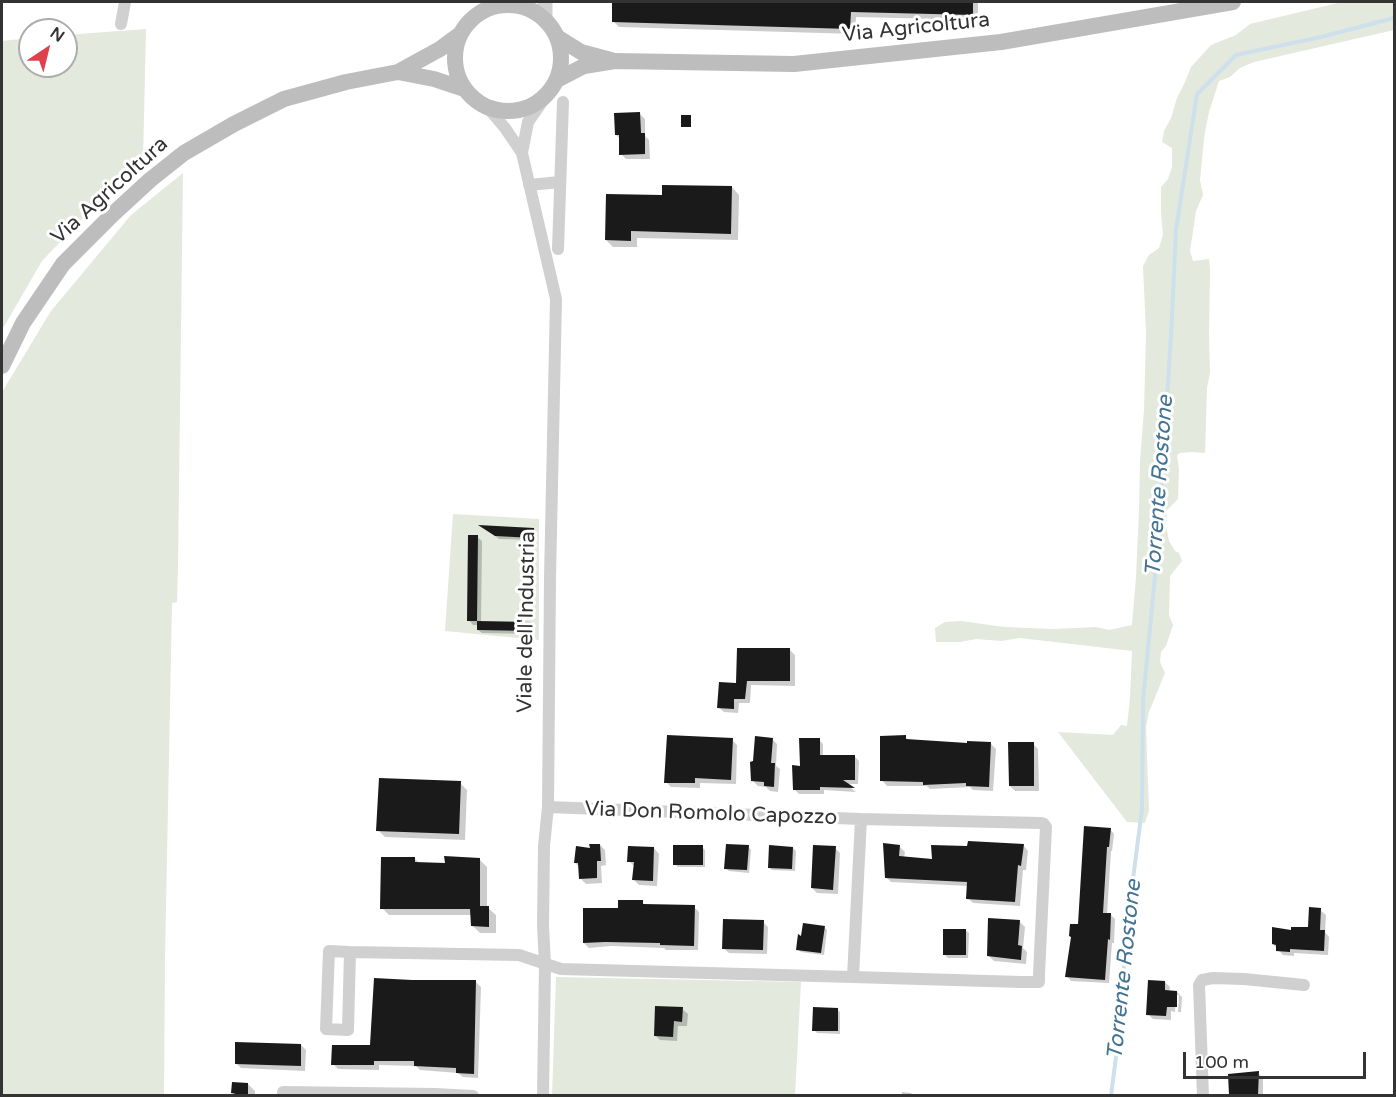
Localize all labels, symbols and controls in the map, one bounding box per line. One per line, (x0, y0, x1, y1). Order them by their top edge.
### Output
street label: Via Agricoltura (841, 8, 991, 48)
north arrow (18, 18, 78, 78)
text: N (46, 23, 68, 47)
street label: Via Agricoltura (46, 132, 174, 250)
water label: Torrente Rostone (1141, 395, 1179, 577)
street label: Viale dell'Industria (513, 531, 541, 713)
street label: Via Don Romolo Capozzo (584, 797, 838, 831)
water label: Torrente Rostone (1102, 879, 1148, 1061)
scale bar (1186, 1040, 1369, 1078)
text: 100 m (1194, 1051, 1249, 1073)

